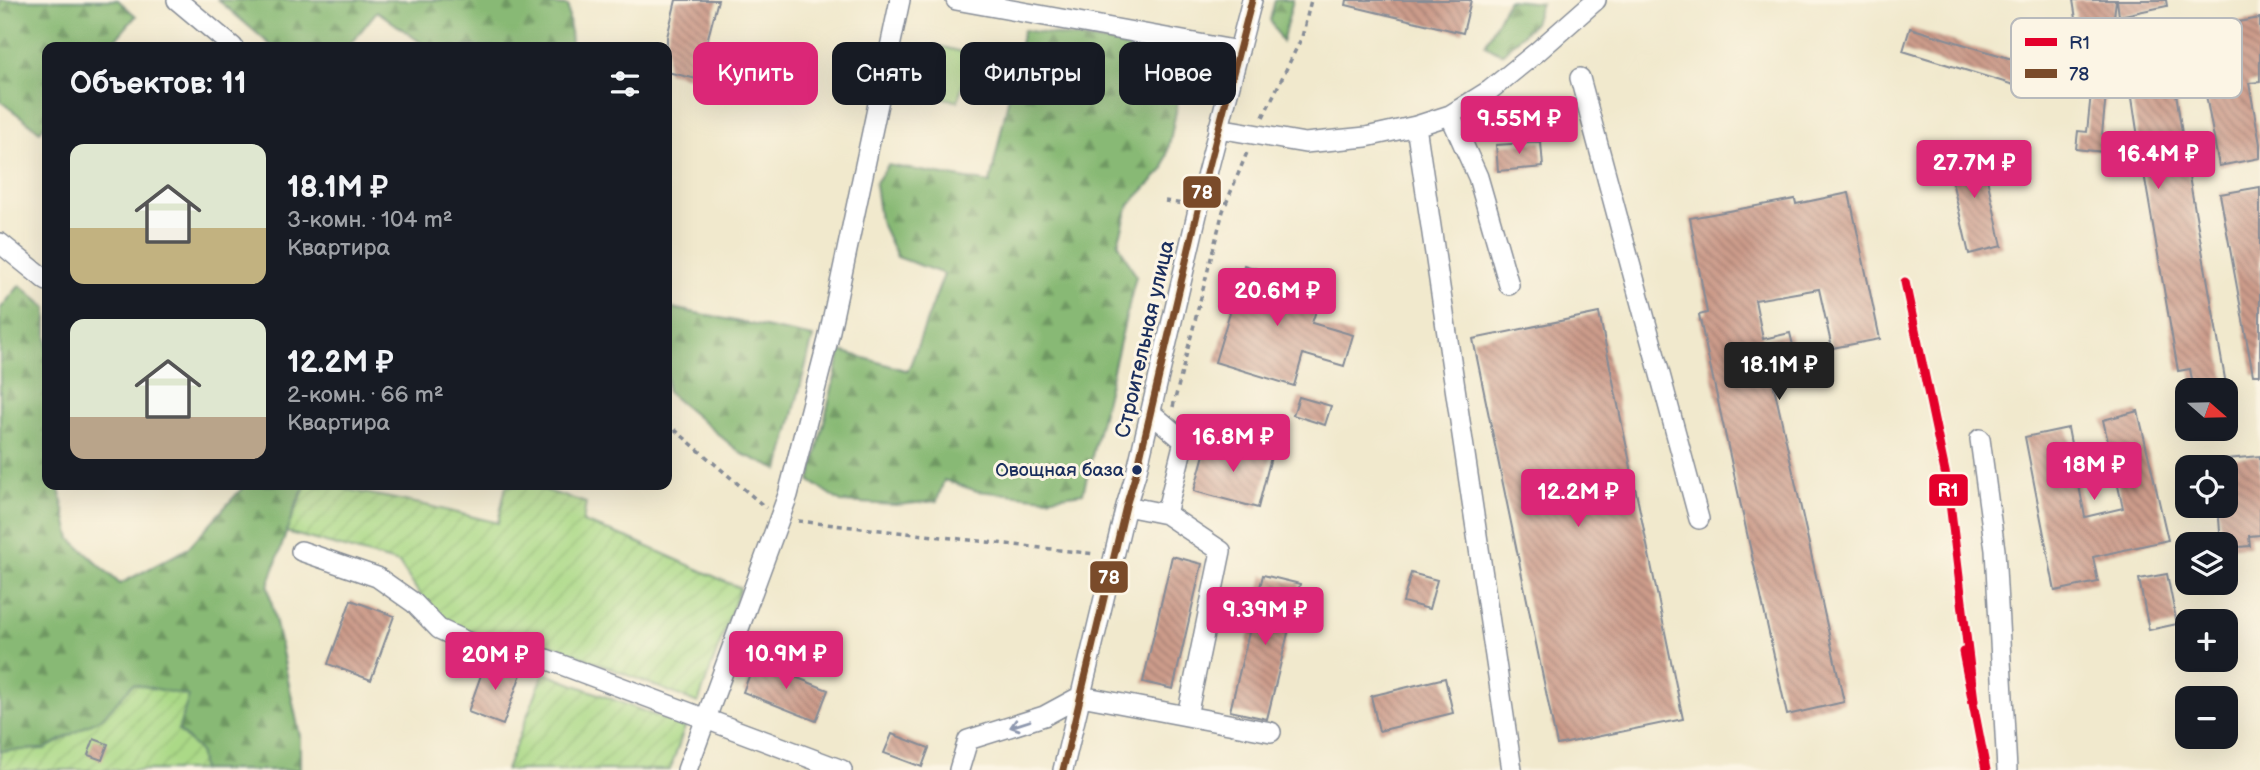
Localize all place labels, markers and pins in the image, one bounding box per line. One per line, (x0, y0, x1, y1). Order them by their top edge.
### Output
pin: 9.55M ₽ (1454, 96, 1584, 156)
pin: 16.4M ₽ (2093, 132, 2223, 191)
pin: 27.7M ₽ (1909, 140, 2039, 200)
pin: 20.6M ₽ (1212, 268, 1342, 328)
pin: 18.1M ₽ (1714, 342, 1844, 402)
pin: 16.8M ₽ (1168, 414, 1298, 474)
pin: 18M ₽ (2045, 442, 2143, 502)
place label: Овощная база (995, 459, 1124, 482)
marker: Овощная база (1130, 463, 1144, 477)
pin: 12.2M ₽ (1513, 470, 1643, 529)
pin: 9.39M ₽ (1200, 588, 1330, 647)
pin: 20M ₽ (446, 632, 544, 692)
pin: 10.9M ₽ (721, 632, 851, 691)

